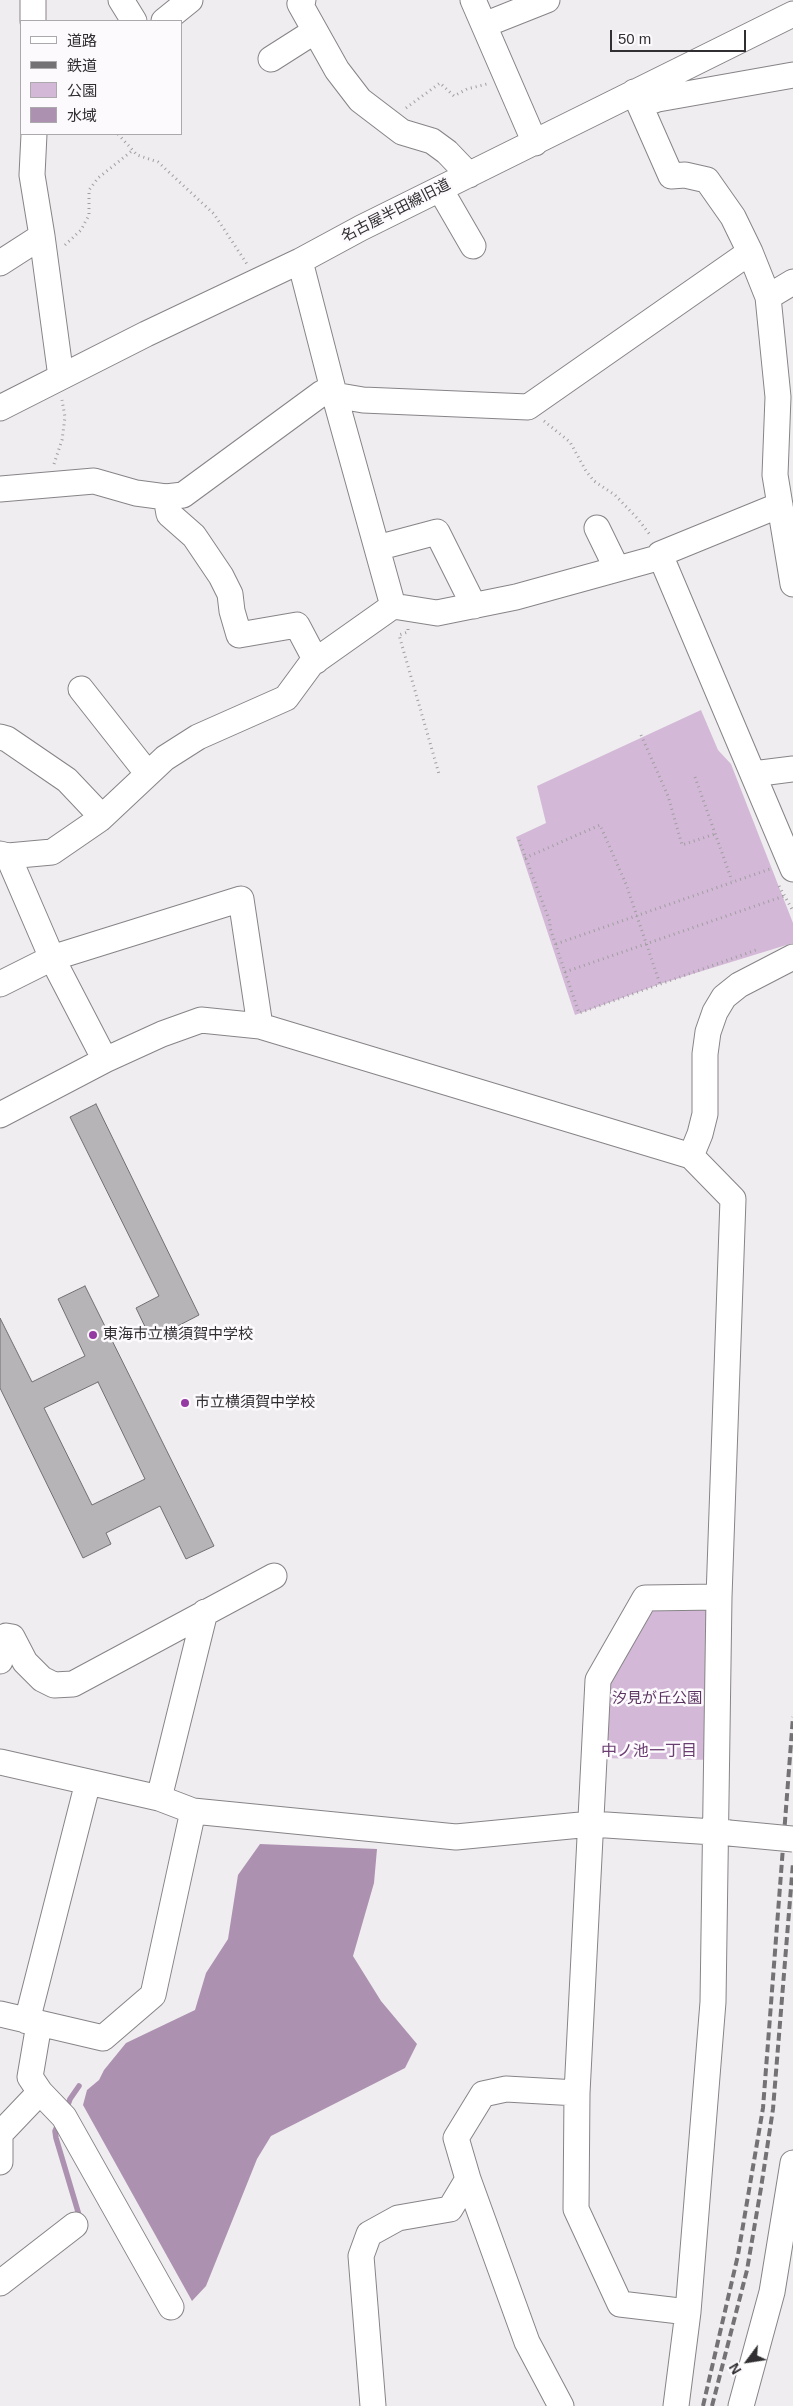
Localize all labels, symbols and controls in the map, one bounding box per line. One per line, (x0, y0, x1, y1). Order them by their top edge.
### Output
legend (20, 20, 182, 135)
scale bar (613, 20, 749, 52)
text: 50 m (618, 30, 651, 47)
text: 道路 (67, 32, 97, 49)
text: 鉄道 (67, 57, 97, 74)
text: 公園 (67, 82, 97, 99)
text: 水域 (67, 107, 97, 124)
street label: 名古屋半田線旧道 (338, 176, 454, 246)
place label: 東海市立横須賀中学校 (103, 1326, 253, 1344)
marker: 東海市立横須賀中学校 (87, 1329, 99, 1341)
place label: 市立横須賀中学校 (195, 1394, 315, 1412)
marker: 市立横須賀中学校 (179, 1397, 191, 1409)
park label: 汐見が丘公園 (612, 1690, 702, 1708)
district label: 中ノ池一丁目 (601, 1742, 697, 1762)
north arrow (723, 2336, 773, 2386)
text: N (726, 2360, 745, 2377)

